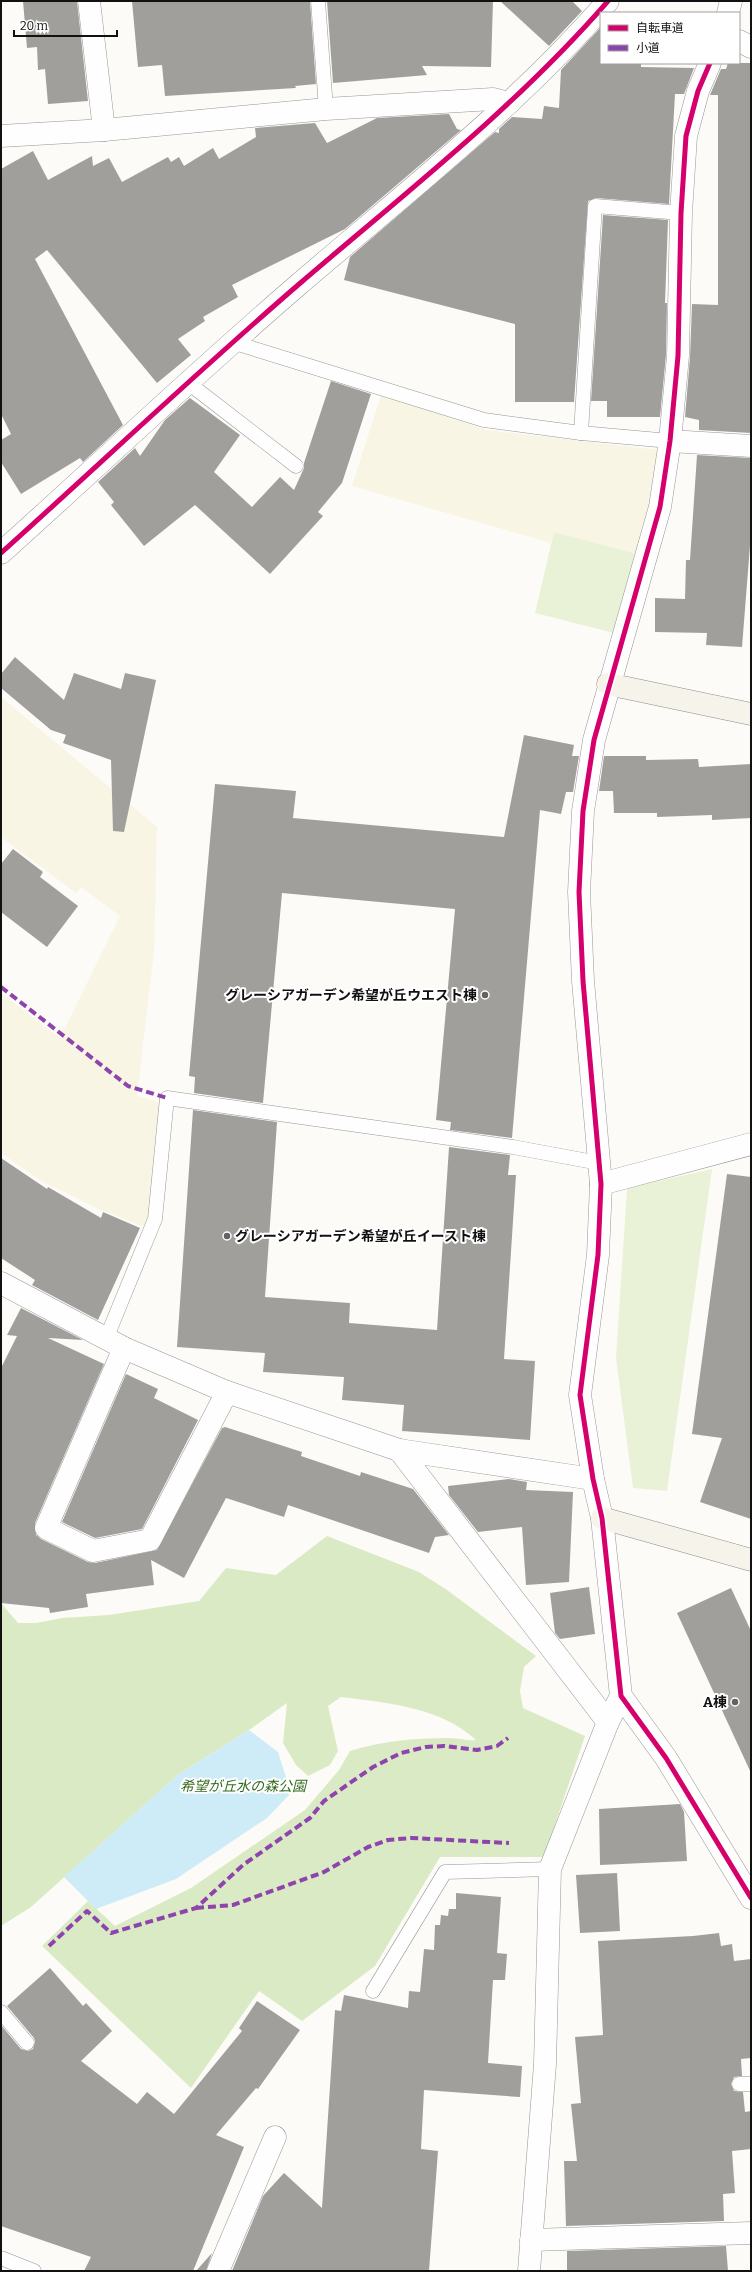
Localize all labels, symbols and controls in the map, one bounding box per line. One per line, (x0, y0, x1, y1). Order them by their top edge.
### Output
scale bar (14, 12, 117, 38)
legend (600, 12, 740, 64)
text: 20 m (20, 19, 49, 33)
text: 自転車道 (636, 21, 684, 35)
text: 小道 (636, 41, 660, 55)
place label: グレーシアガーデン希望が丘ウエスト棟 (225, 987, 477, 1004)
marker: グレーシアガーデン希望が丘ウエスト棟 (480, 990, 490, 1000)
place label: グレーシアガーデン希望が丘イースト棟 (235, 1228, 486, 1245)
marker: グレーシアガーデン希望が丘イースト棟 (222, 1231, 232, 1241)
place label: A棟 (703, 1694, 727, 1711)
marker: A棟 (730, 1697, 740, 1707)
park label: 希望が丘水の森公園 (180, 1778, 308, 1795)

